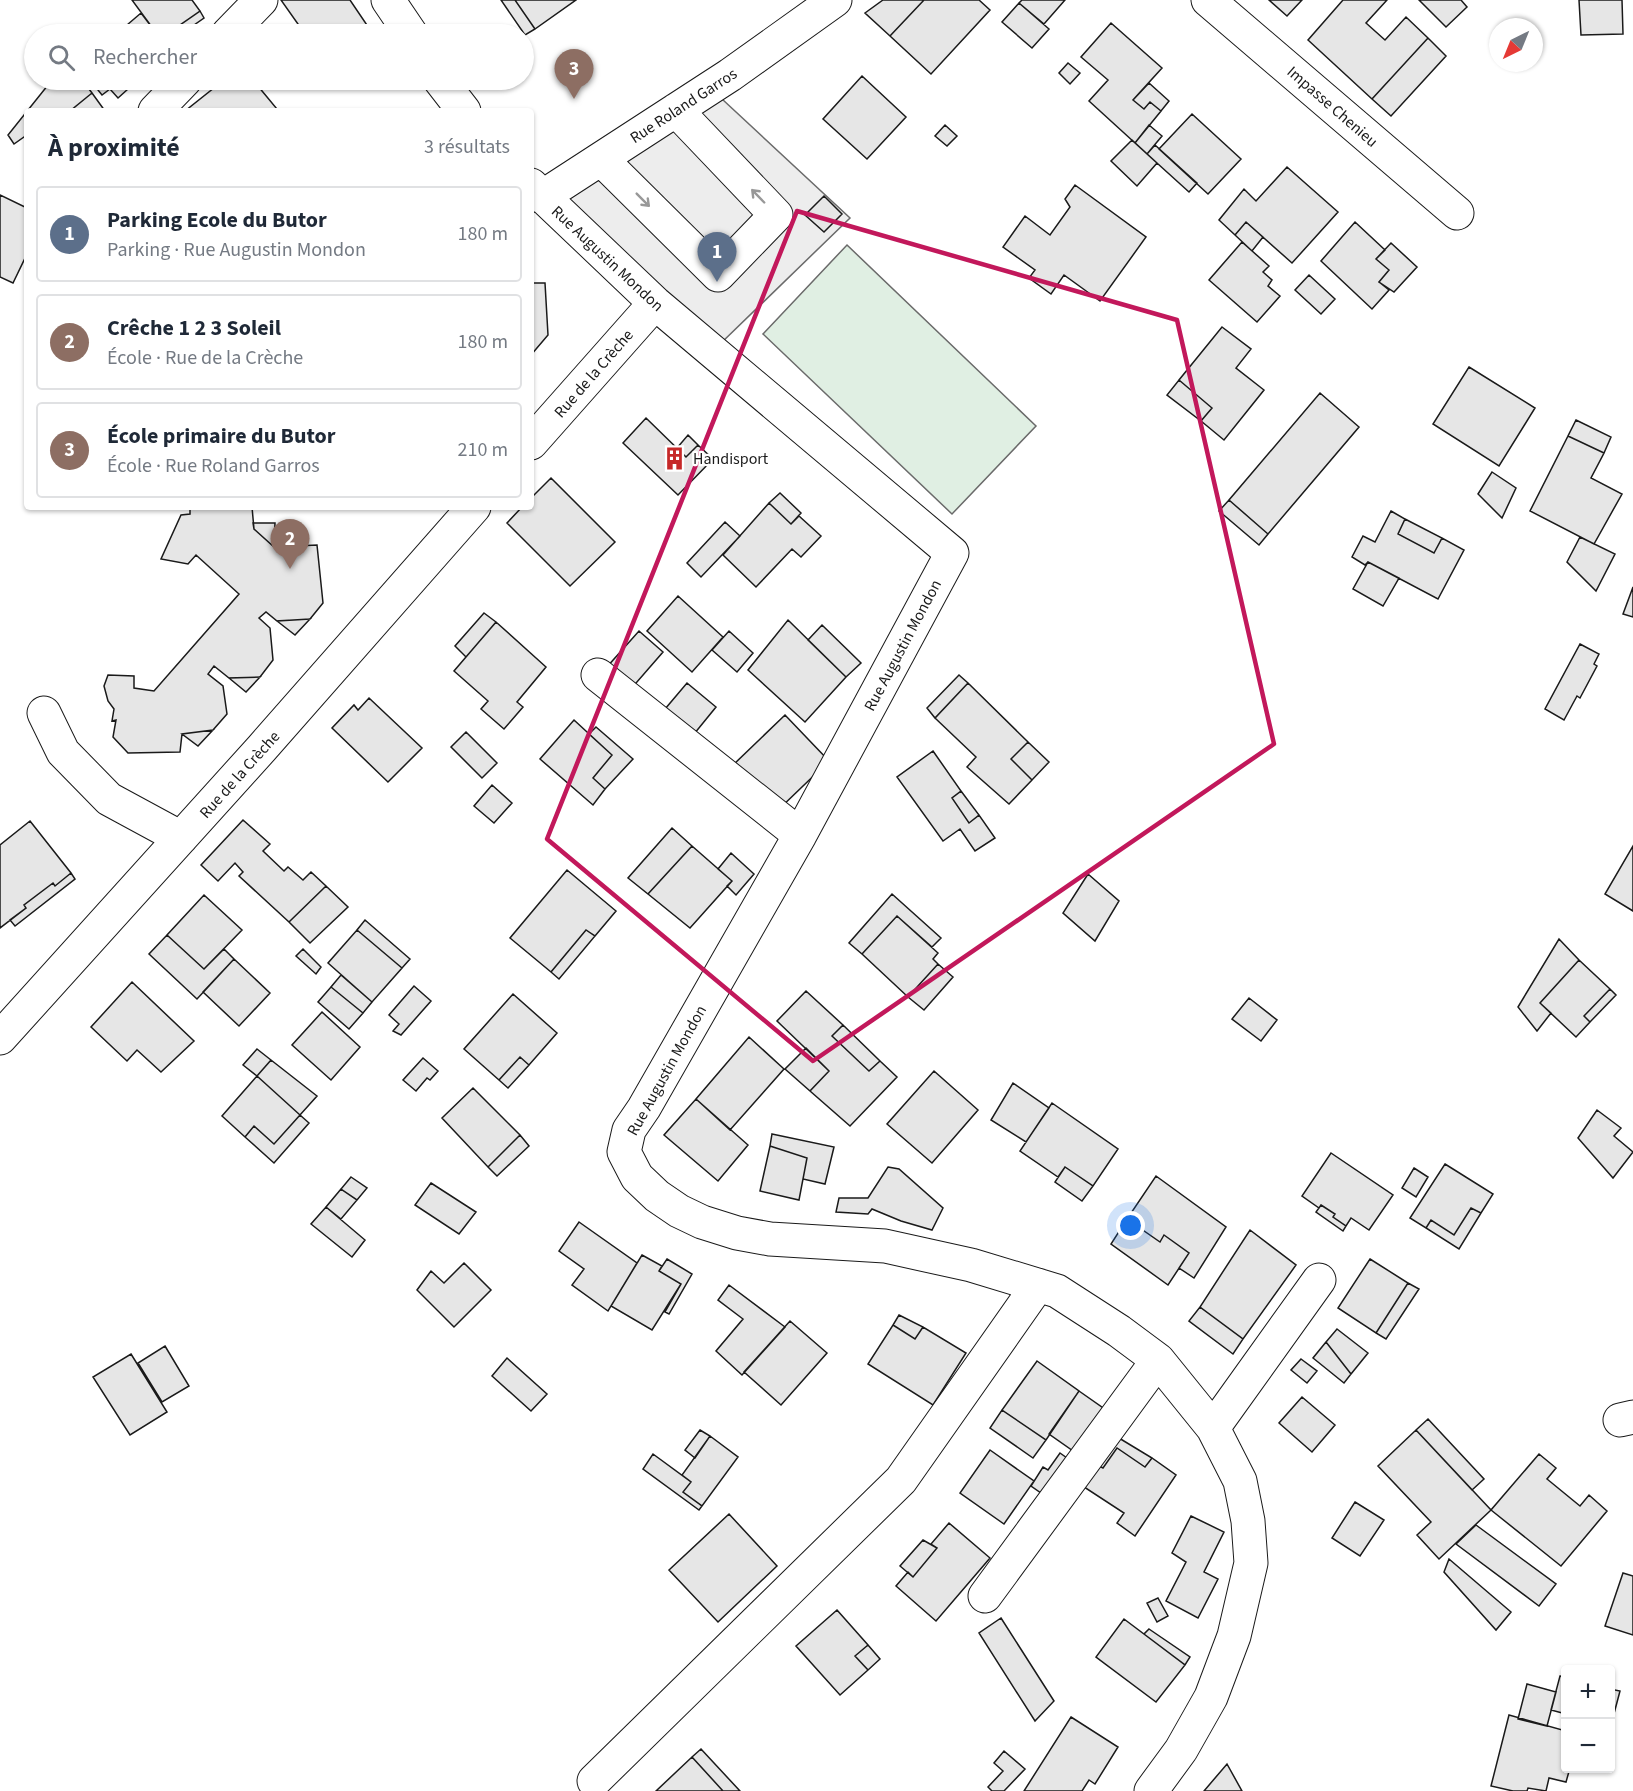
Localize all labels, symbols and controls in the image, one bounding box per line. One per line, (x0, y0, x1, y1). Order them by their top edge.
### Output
north arrow (1489, 18, 1543, 72)
search box (24, 24, 534, 90)
icon: search (45, 41, 78, 74)
text: Rechercher (93, 41, 197, 73)
pin: 3 (554, 50, 594, 99)
street label: Impasse Chenieu (1282, 61, 1383, 152)
street label: Rue Roland Garros (626, 63, 742, 149)
text: À proximité (48, 129, 180, 166)
text: 3 résultats (424, 133, 510, 161)
one-way arrow (751, 188, 765, 203)
one-way arrow (635, 193, 650, 208)
street label: Rue Augustin Mondon (546, 201, 668, 317)
text: Parking Ecole du Butor (107, 204, 327, 236)
text: 1 (64, 220, 75, 248)
text: 180 m (458, 220, 508, 248)
pin: 1 (698, 232, 736, 282)
text: Parking · Rue Augustin Mondon (107, 236, 366, 264)
text: Crêche 1 2 3 Soleil (107, 312, 281, 344)
street label: Rue de la Crèche (549, 325, 638, 423)
text: 2 (64, 328, 75, 356)
text: 180 m (458, 328, 508, 356)
text: École · Rue de la Crèche (107, 344, 303, 372)
text: École primaire du Butor (107, 420, 335, 452)
text: 3 (64, 436, 75, 464)
text: 210 m (458, 436, 508, 464)
building icon: Handisport (662, 445, 688, 471)
place label: Handisport (693, 448, 769, 470)
text: École · Rue Roland Garros (107, 452, 320, 480)
pin: 2 (270, 520, 310, 569)
street label: Rue Augustin Mondon (859, 576, 947, 715)
street label: Rue de la Crèche (195, 726, 285, 823)
street label: Rue Augustin Mondon (622, 1001, 712, 1140)
your location (1116, 1211, 1145, 1240)
map controls (1561, 1665, 1615, 1773)
button: + (1561, 1665, 1615, 1719)
button: − (1561, 1719, 1615, 1773)

